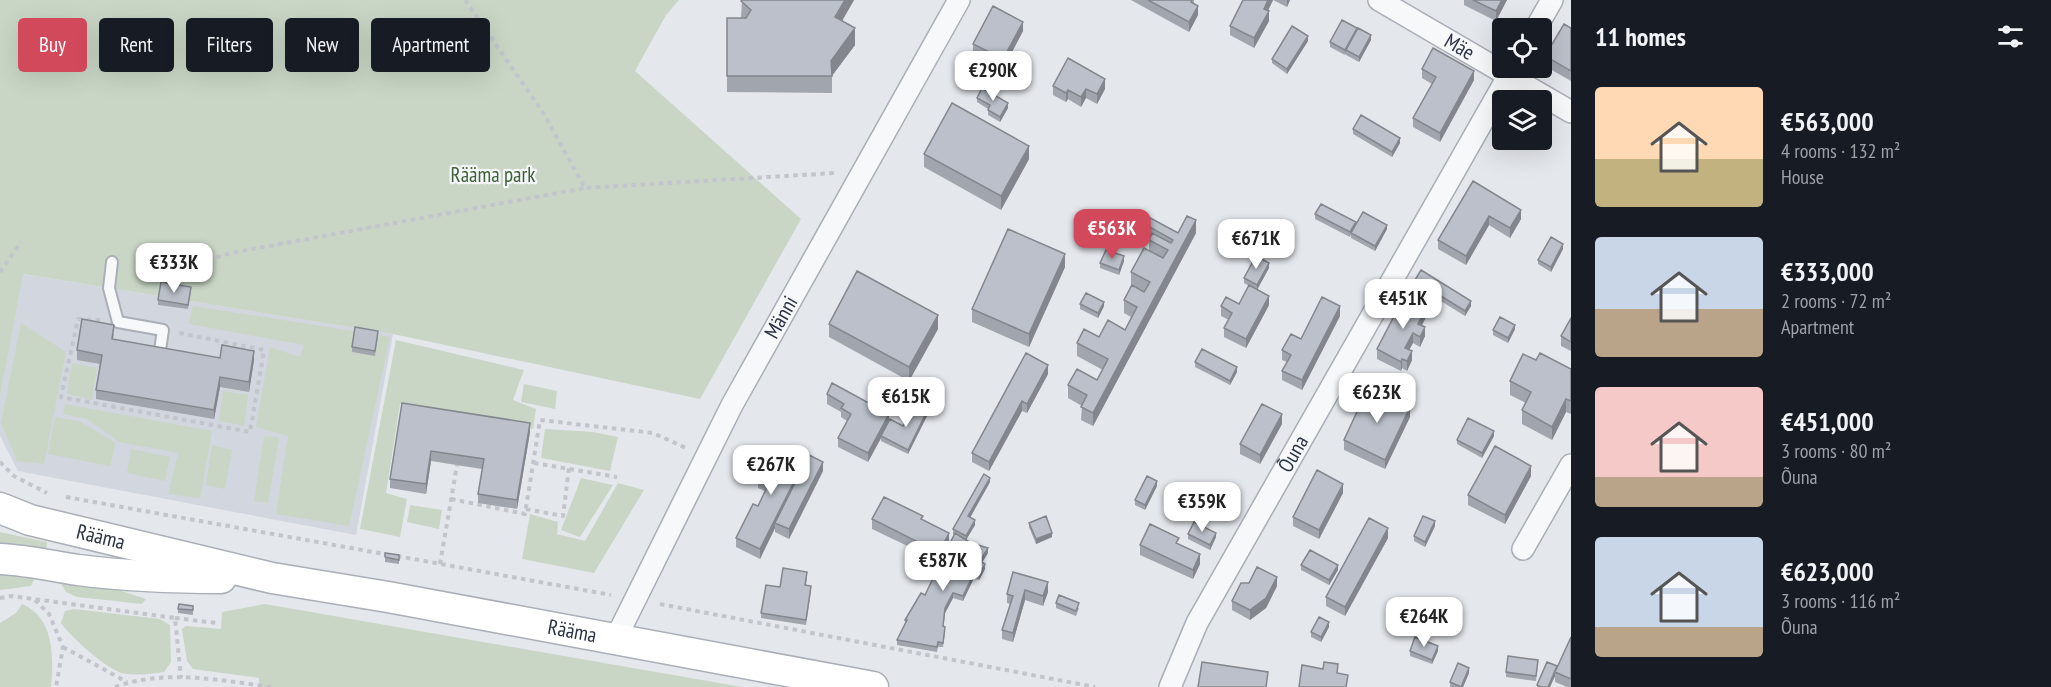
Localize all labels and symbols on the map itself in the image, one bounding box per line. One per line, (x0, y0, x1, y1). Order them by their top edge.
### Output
street label: Mäe (1440, 27, 1480, 66)
pin: €290K (951, 51, 1035, 102)
park label: Rääma park (451, 161, 535, 188)
pin: €563K (1070, 209, 1154, 260)
pin: €671K (1214, 219, 1298, 270)
pin: €333K (132, 243, 216, 294)
pin: €451K (1361, 279, 1445, 330)
street label: Männi (758, 291, 803, 343)
pin: €623K (1335, 373, 1419, 424)
pin: €615K (864, 377, 948, 428)
street label: Õuna (1272, 430, 1314, 477)
pin: €267K (729, 445, 813, 496)
pin: €359K (1160, 482, 1244, 533)
street label: Rääma (74, 518, 128, 555)
pin: €587K (901, 541, 985, 592)
pin: €264K (1382, 597, 1466, 648)
street label: Rääma (546, 613, 599, 648)

